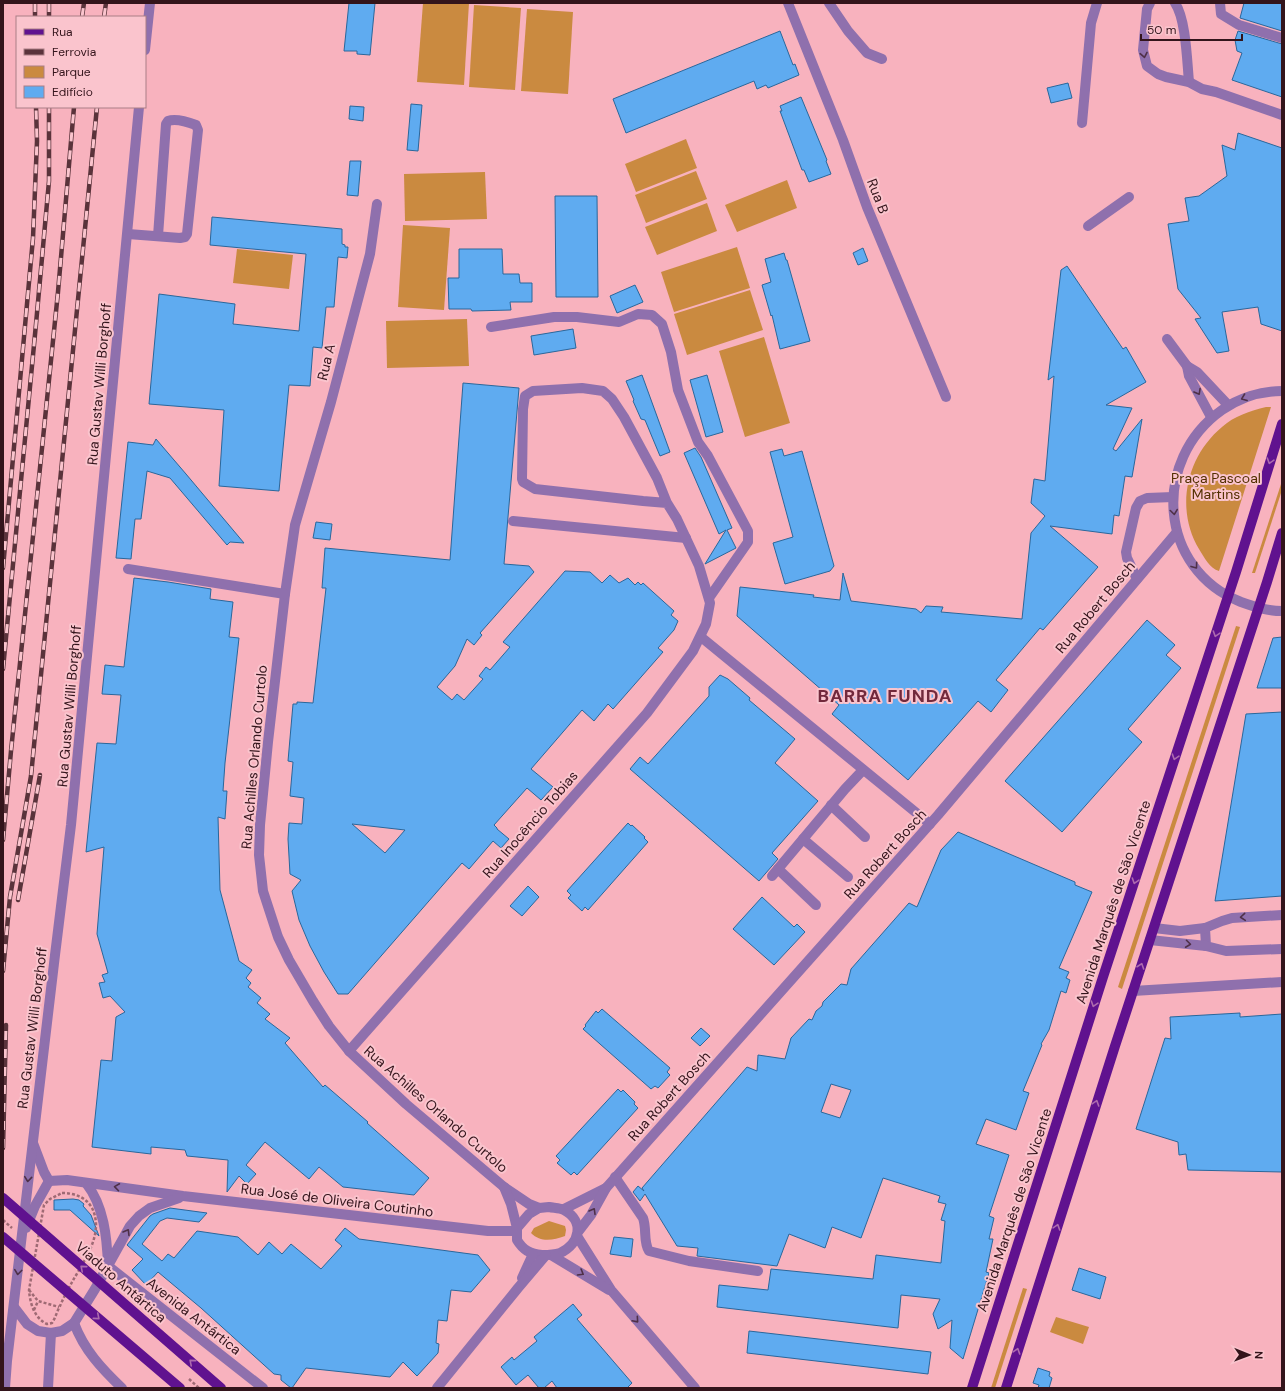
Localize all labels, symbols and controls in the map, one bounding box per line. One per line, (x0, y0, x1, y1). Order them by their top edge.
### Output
legend (16, 16, 146, 108)
scale bar (1141, 16, 1242, 42)
text: 50 m (1147, 22, 1176, 38)
text: Rua (52, 24, 73, 40)
text: Ferrovia (52, 44, 96, 60)
one-way arrow (1140, 52, 1148, 58)
text: Parque (52, 64, 91, 80)
text: Edifício (52, 84, 93, 100)
street label: Rua B (863, 176, 893, 216)
street label: Rua Gustav Willi Borghoff (83, 302, 115, 466)
street label: Rua A (313, 342, 339, 382)
one-way arrow (1193, 388, 1200, 395)
one-way arrow (1241, 394, 1248, 402)
one-way arrow (1266, 458, 1275, 465)
park label: Praça Pascoal Martins (1171, 469, 1261, 503)
one-way arrow (1169, 509, 1178, 515)
street label: Rua Robert Bosch (1051, 557, 1139, 657)
one-way arrow (1190, 562, 1197, 569)
street label: Rua Gustav Willi Borghoff (53, 624, 85, 788)
one-way arrow (1212, 630, 1221, 637)
street label: Rua Achilles Orlando Curtolo (237, 664, 271, 850)
district label: BARRA FUNDA (817, 684, 953, 708)
one-way arrow (1171, 753, 1180, 760)
street label: Rua Inocêncio Tobias (478, 767, 582, 881)
street label: Avenida Marquês de São Vicente (1072, 798, 1154, 1006)
street label: Rua Robert Bosch (840, 805, 930, 903)
one-way arrow (1131, 877, 1139, 884)
one-way arrow (1240, 912, 1246, 921)
one-way arrow (1185, 939, 1191, 948)
street label: Rua Gustav Willi Borghoff (13, 946, 51, 1110)
one-way arrow (1137, 963, 1145, 970)
one-way arrow (1091, 1001, 1099, 1008)
street label: Rua Achilles Orlando Curtolo (360, 1042, 512, 1176)
street label: Rua Robert Bosch (624, 1047, 714, 1145)
one-way arrow (1092, 1100, 1100, 1107)
street label: Avenida Marquês de São Vicente (973, 1106, 1055, 1314)
one-way arrow (24, 1176, 33, 1183)
street label: Rua José de Oliveira Coutinho (240, 1179, 434, 1221)
one-way arrow (114, 1183, 120, 1192)
one-way arrow (589, 1208, 596, 1215)
one-way arrow (1052, 1224, 1061, 1231)
one-way arrow (123, 1229, 130, 1236)
street label: Viaduto Antártica (72, 1238, 170, 1326)
one-way arrow (80, 1265, 88, 1272)
one-way arrow (577, 1268, 584, 1275)
one-way arrow (14, 1269, 23, 1275)
street label: Avenida Antártica (143, 1273, 245, 1359)
one-way arrow (92, 1312, 100, 1319)
one-way arrow (632, 1315, 639, 1323)
north arrow (1229, 1335, 1269, 1375)
one-way arrow (1013, 1348, 1021, 1355)
text: N (1252, 1351, 1266, 1359)
one-way arrow (189, 1360, 196, 1367)

